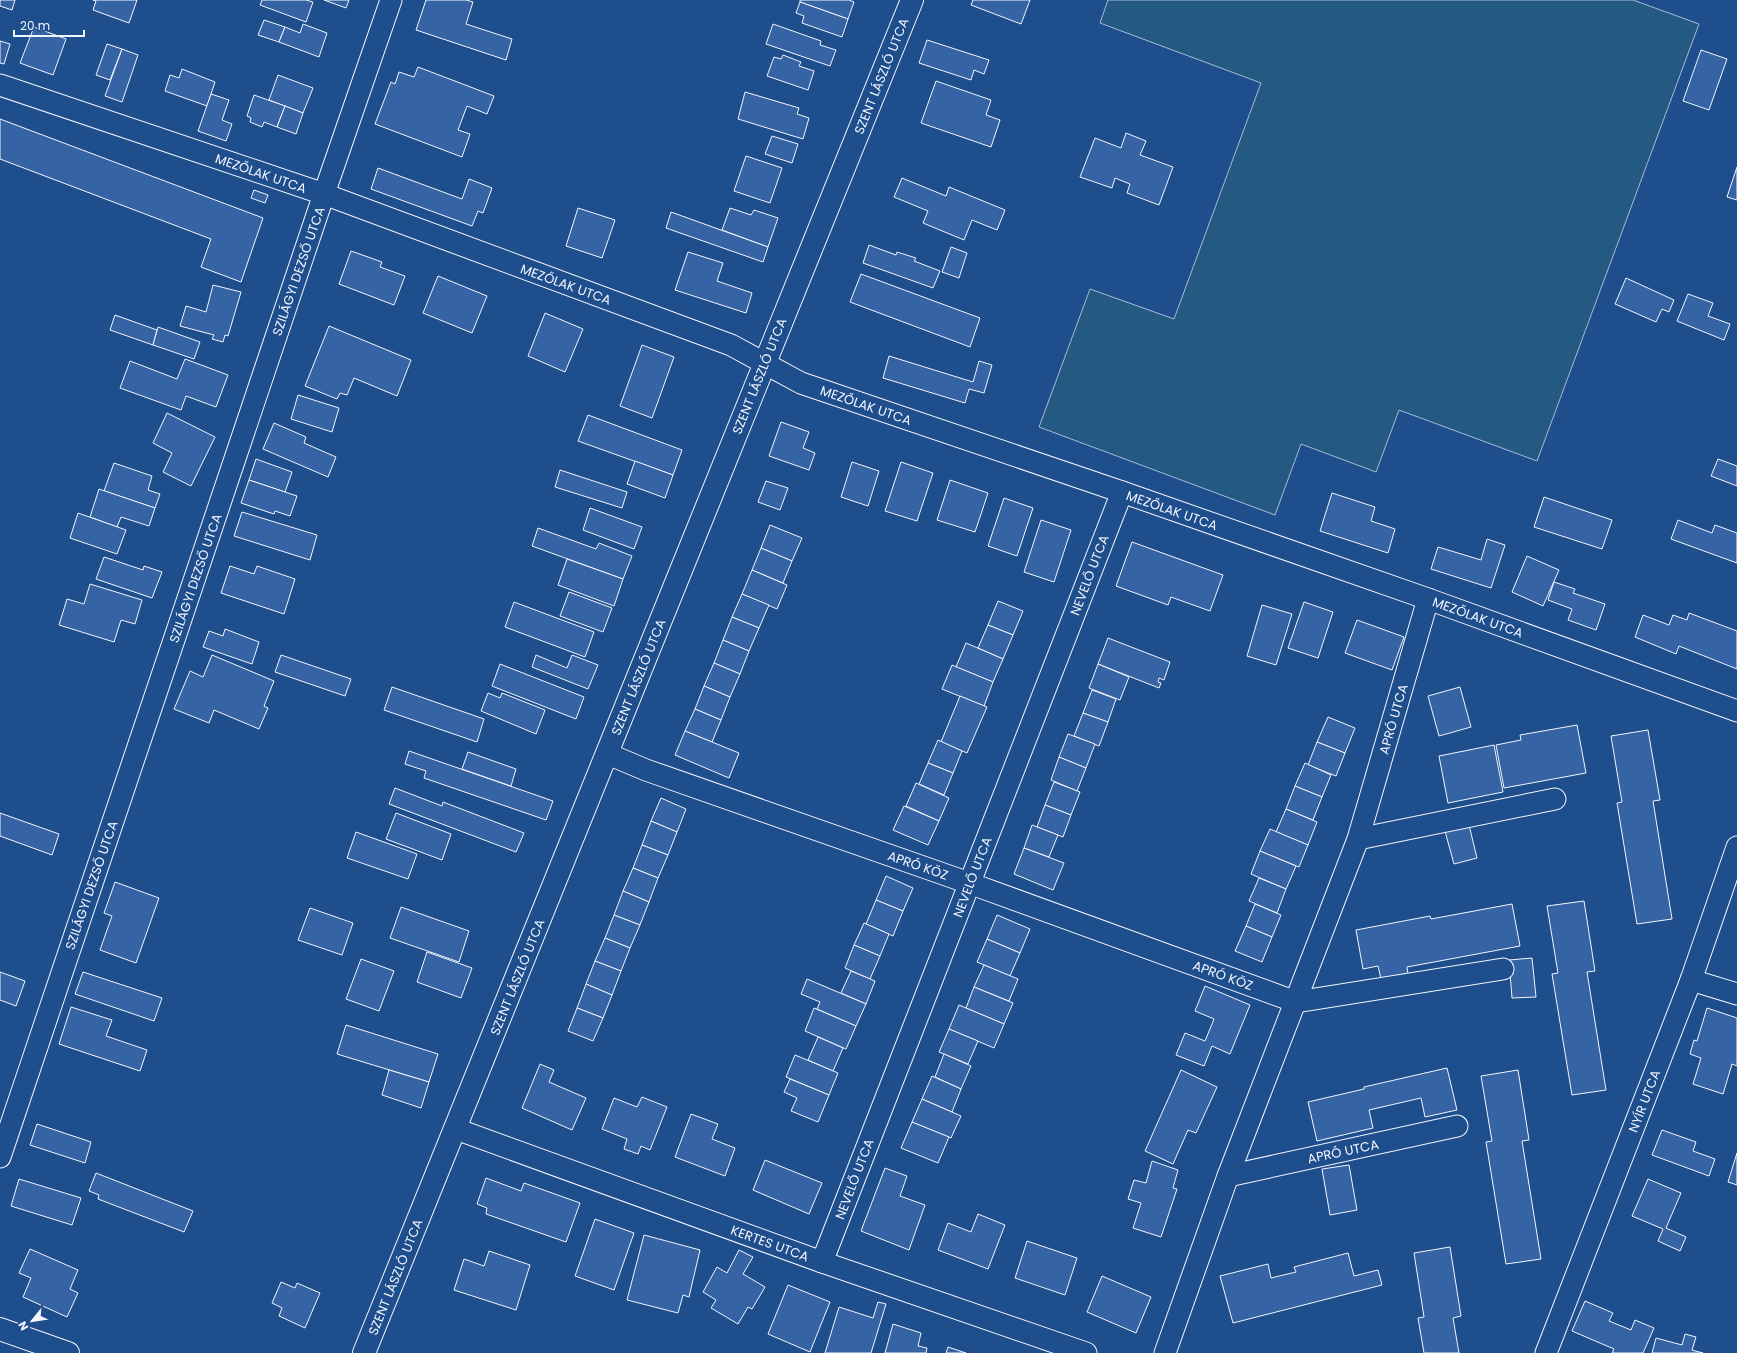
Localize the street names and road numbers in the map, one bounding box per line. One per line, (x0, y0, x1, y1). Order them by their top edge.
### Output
street label: SZENT LÁSZLÓ UTCA (849, 15, 914, 137)
street label: MEZŐLAK UTCA (213, 149, 309, 198)
street label: SZILÁGYI DEZSŐ UTCA (267, 204, 330, 338)
street label: MEZŐLAK UTCA (518, 259, 614, 310)
street label: SZENT LÁSZLÓ UTCA (727, 315, 792, 437)
street label: MEZŐLAK UTCA (818, 381, 914, 430)
street label: MEZŐLAK UTCA (1124, 486, 1220, 535)
street label: SZILÁGYI DEZSŐ UTCA (164, 511, 227, 645)
street label: NEVELŐ UTCA (1065, 532, 1114, 618)
street label: MEZŐLAK UTCA (1430, 592, 1526, 643)
street label: SZENT LÁSZLÓ UTCA (606, 616, 671, 738)
street label: APRÓ UTCA (1374, 681, 1413, 757)
street label: SZILÁGYI DEZSŐ UTCA (60, 818, 123, 952)
street label: NEVELŐ UTCA (948, 834, 997, 920)
street label: APRÓ KÖZ (885, 846, 951, 885)
street label: SZENT LÁSZLÓ UTCA (485, 916, 550, 1038)
street label: APRÓ KÖZ (1190, 956, 1256, 995)
street label: NYÍR UTCA (1624, 1067, 1665, 1135)
street label: APRÓ UTCA (1306, 1135, 1381, 1168)
street label: NEVELŐ UTCA (830, 1136, 879, 1222)
street label: SZENT LÁSZLÓ UTCA (363, 1216, 428, 1338)
street label: KERTES UTCA (728, 1221, 812, 1266)

